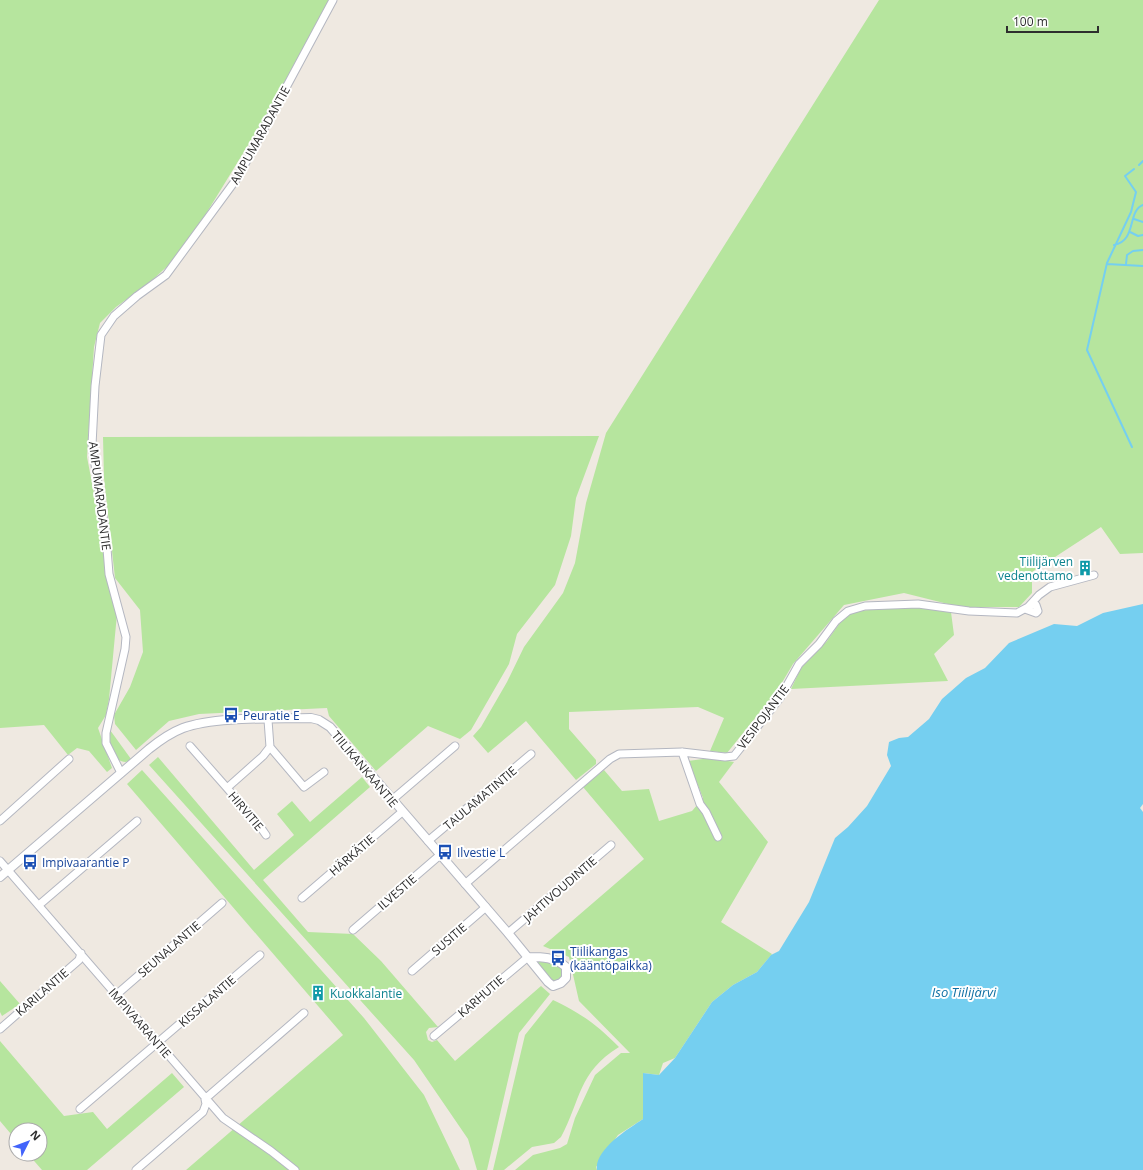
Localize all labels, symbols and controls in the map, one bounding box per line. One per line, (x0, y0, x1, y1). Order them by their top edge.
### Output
scale bar (1007, 8, 1098, 34)
text: 100 m (1013, 13, 1048, 30)
street label: AMPUMARADANTIE (226, 83, 294, 187)
street label: AMPUMARADANTIE (85, 441, 115, 551)
place label: Tiilijärven vedenottamo (998, 553, 1073, 584)
building icon: Tiilijärven vedenottamo (1076, 559, 1094, 577)
street label: VESIPOJANTIE (733, 681, 793, 753)
bus stop icon: Peuratie E (222, 706, 240, 724)
place label: Peuratie E (243, 707, 300, 724)
street label: TIILIKANKAANTIE (328, 727, 402, 811)
street label: TAULAMATINTIE (440, 762, 520, 834)
street label: HIRVITIE (224, 788, 268, 834)
street label: HÄRKÄTIE (326, 830, 378, 880)
bus stop icon: Ilvestie L (436, 843, 454, 861)
place label: Ilvestie L (457, 844, 505, 861)
street label: JAHTIVOUDINTIE (519, 852, 601, 926)
bus stop icon: Impivaarantie P (21, 853, 39, 871)
place label: Impivaarantie P (42, 854, 129, 871)
street label: ILVESTIE (374, 870, 420, 914)
street label: SEUNALANTIE (134, 917, 204, 981)
street label: SUSITIE (428, 919, 470, 959)
place label: Tiilikangas (kääntöpaikka) (570, 943, 652, 974)
bus stop icon: Tiilikangas (kääntöpaikka) (549, 949, 567, 967)
street label: KARILANTIE (12, 964, 72, 1020)
street label: KISSALANTIE (175, 971, 239, 1031)
street label: KARHUTIE (454, 971, 508, 1021)
water label: Iso Tiilijärvi (932, 983, 997, 1001)
street label: IMPIVAARANTIE (105, 984, 175, 1062)
building icon: Kuokkalantie (309, 984, 327, 1002)
place label: Kuokkalantie (330, 985, 403, 1002)
north arrow (8, 1122, 48, 1162)
text: N (27, 1127, 44, 1143)

